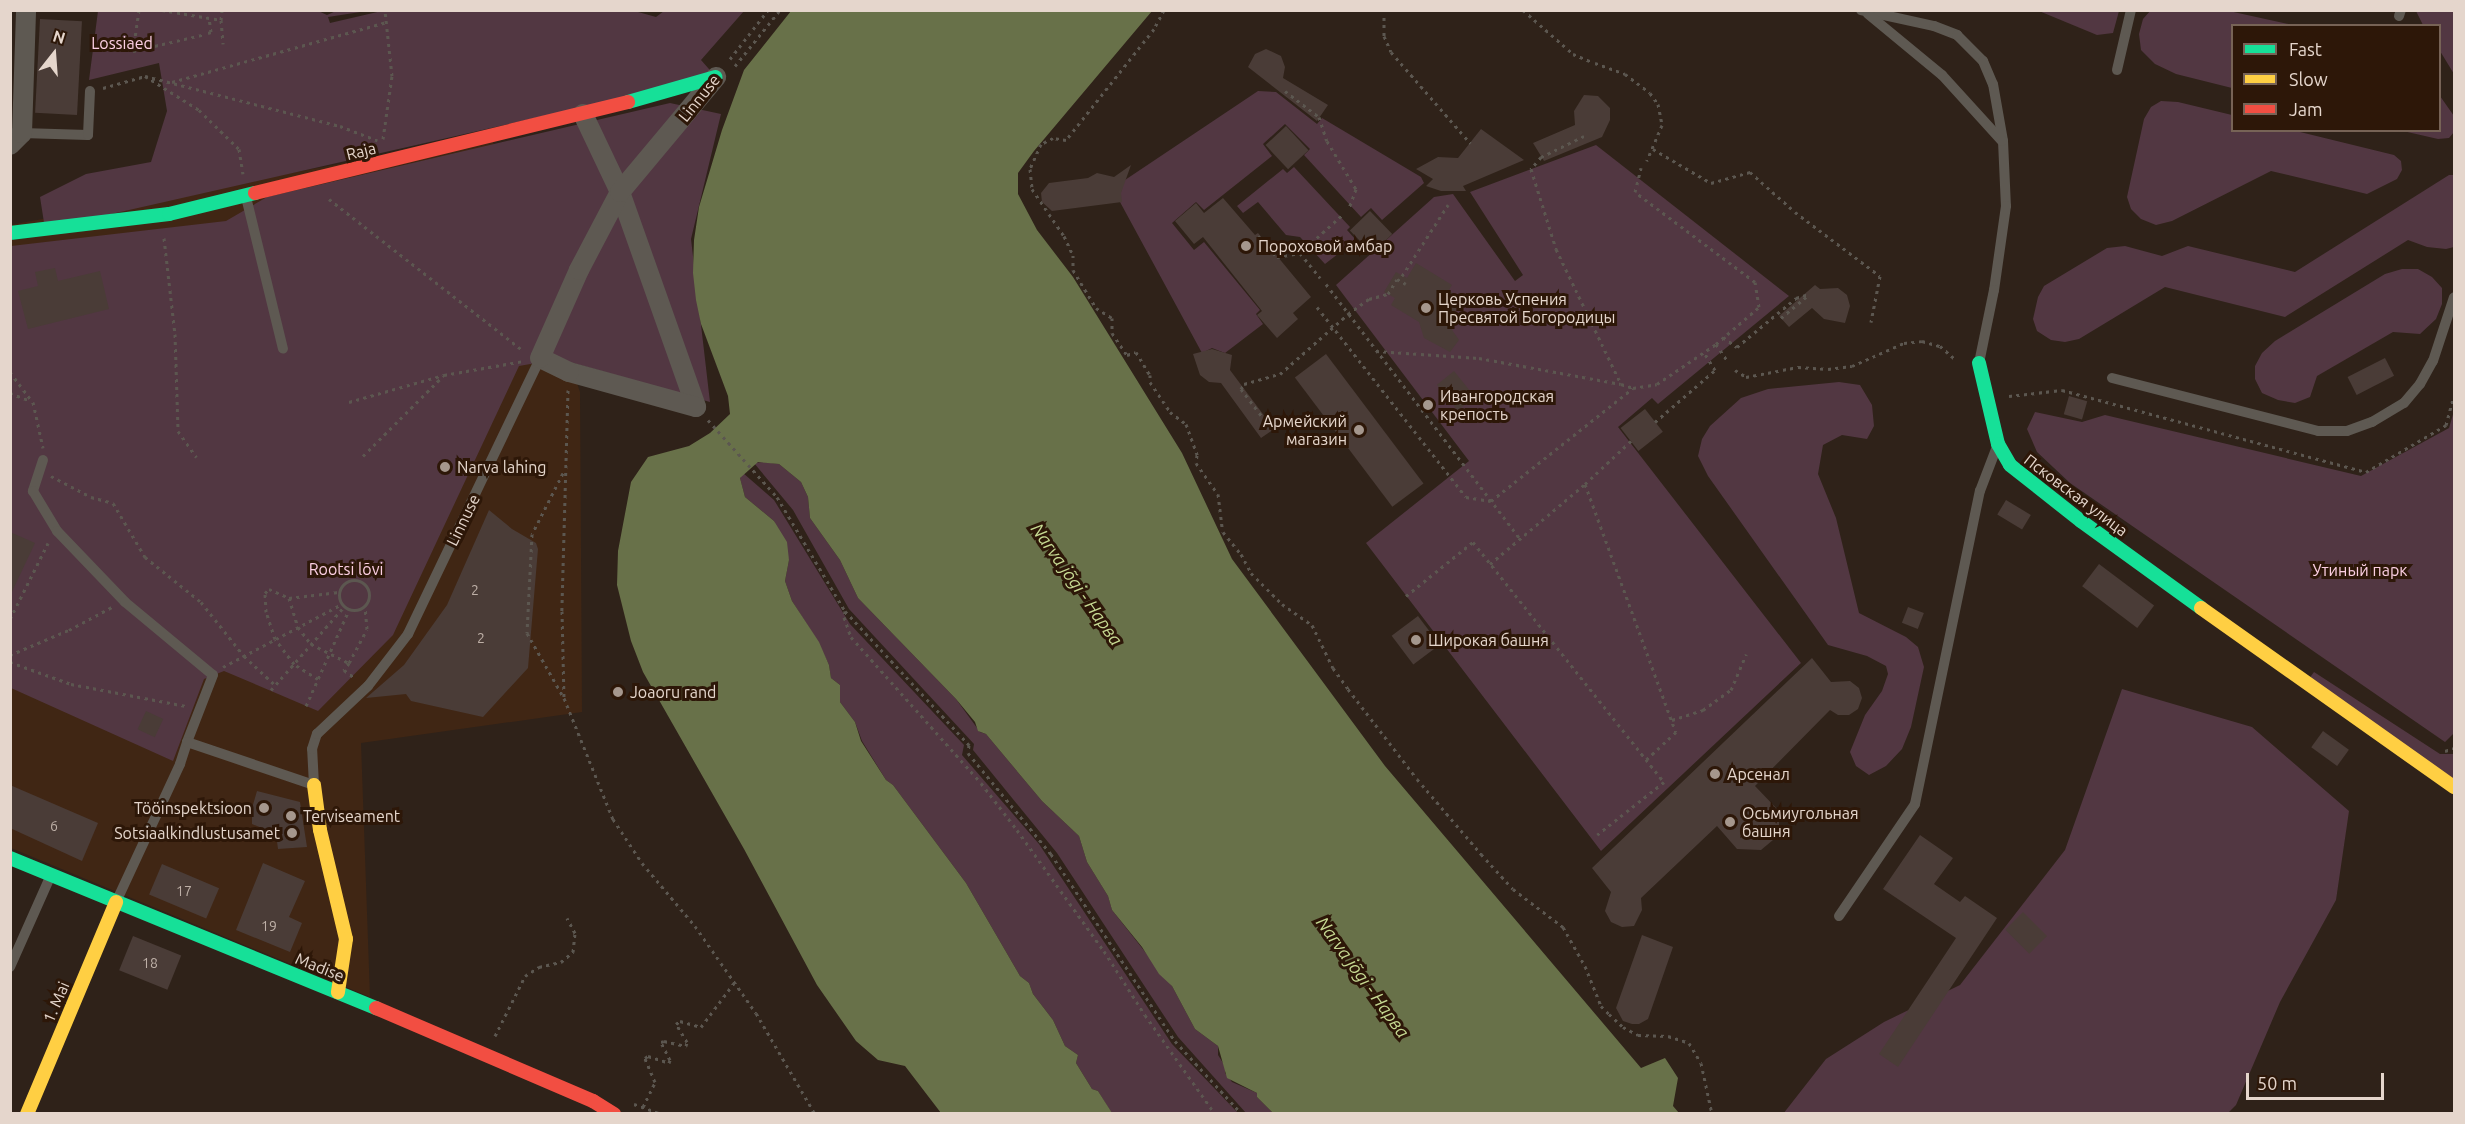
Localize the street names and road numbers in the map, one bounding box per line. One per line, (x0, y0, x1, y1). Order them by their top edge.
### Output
street label: Linnuse (674, 71, 724, 125)
street label: Raja (344, 138, 378, 164)
street label: Псковская улица (2020, 450, 2132, 540)
street label: Linnuse (442, 491, 484, 549)
street label: Madise (293, 949, 347, 985)
street label: 1. Mai (39, 979, 73, 1025)

